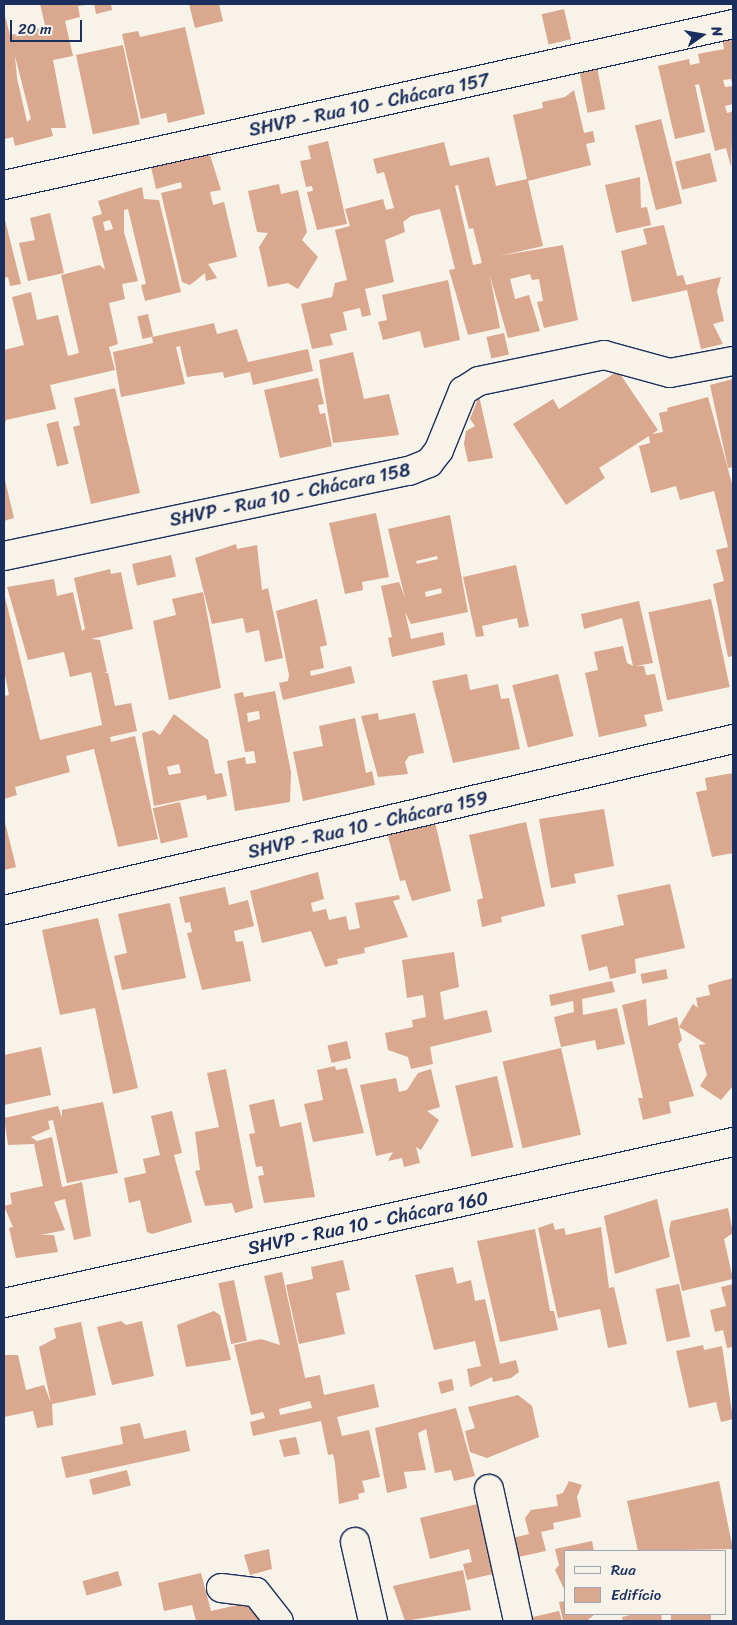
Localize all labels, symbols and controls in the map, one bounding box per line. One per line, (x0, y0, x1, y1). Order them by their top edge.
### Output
scale bar (12, 10, 85, 42)
north arrow (677, 10, 727, 60)
text: 20 m (18, 16, 52, 42)
text: N (704, 24, 730, 39)
street label: SHVP - Rua 10 - Chácara 157 (247, 68, 491, 142)
street label: SHVP - Rua 10 - Chácara 158 (167, 458, 413, 532)
street label: SHVP - Rua 10 - Chácara 159 (246, 786, 490, 864)
street label: SHVP - Rua 10 - Chácara 160 (246, 1186, 490, 1260)
legend (564, 1550, 727, 1615)
text: Rua (611, 1557, 636, 1583)
text: Edifício (611, 1582, 661, 1608)

